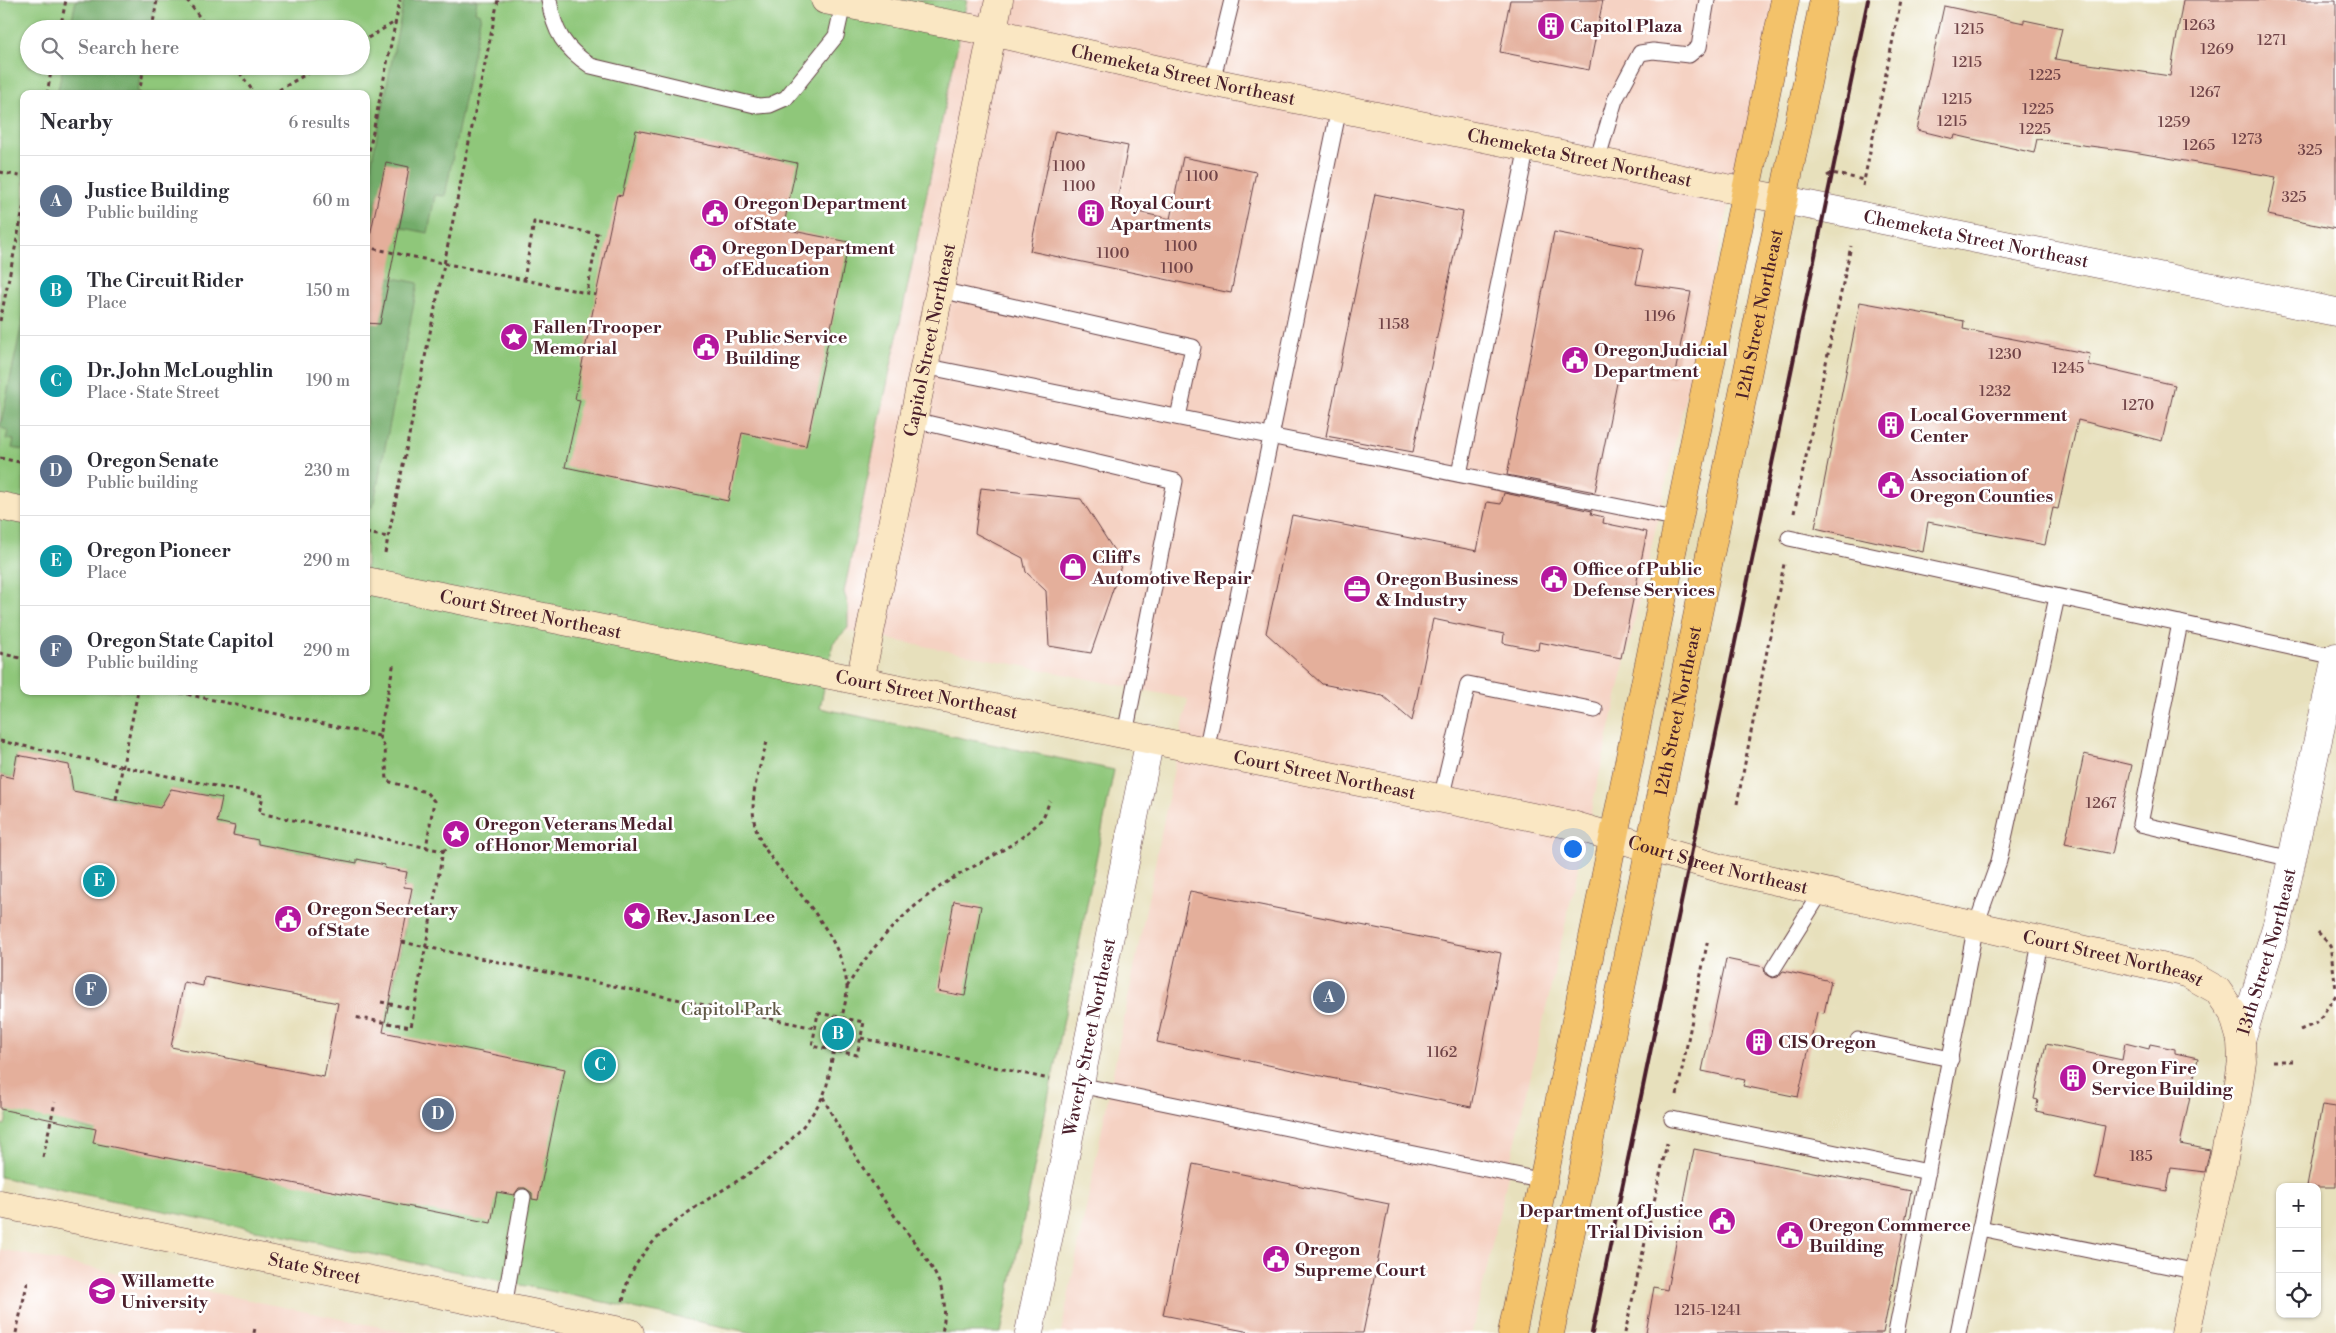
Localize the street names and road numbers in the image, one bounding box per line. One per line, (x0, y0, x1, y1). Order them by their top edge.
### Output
street label: Chemeketa Street Northeast (1069, 39, 1298, 111)
street label: Chemeketa Street Northeast (1465, 123, 1695, 192)
street label: Chemeketa Street Northeast (1862, 205, 2091, 273)
street label: 12th Street Northeast (1731, 226, 1788, 402)
street label: Capitol Street Northeast (899, 241, 961, 439)
street label: Court Street Northeast (438, 585, 624, 644)
street label: 12th Street Northeast (1649, 623, 1707, 798)
street label: Court Street Northeast (834, 665, 1020, 724)
street label: Court Street Northeast (1231, 745, 1418, 805)
street label: Court Street Northeast (1625, 830, 1811, 899)
street label: 13th Street Northeast (2232, 865, 2301, 1038)
street label: Court Street Northeast (2021, 925, 2208, 992)
street label: Waverly Street Northeast (1058, 935, 1121, 1139)
street label: State Street (266, 1248, 363, 1289)

